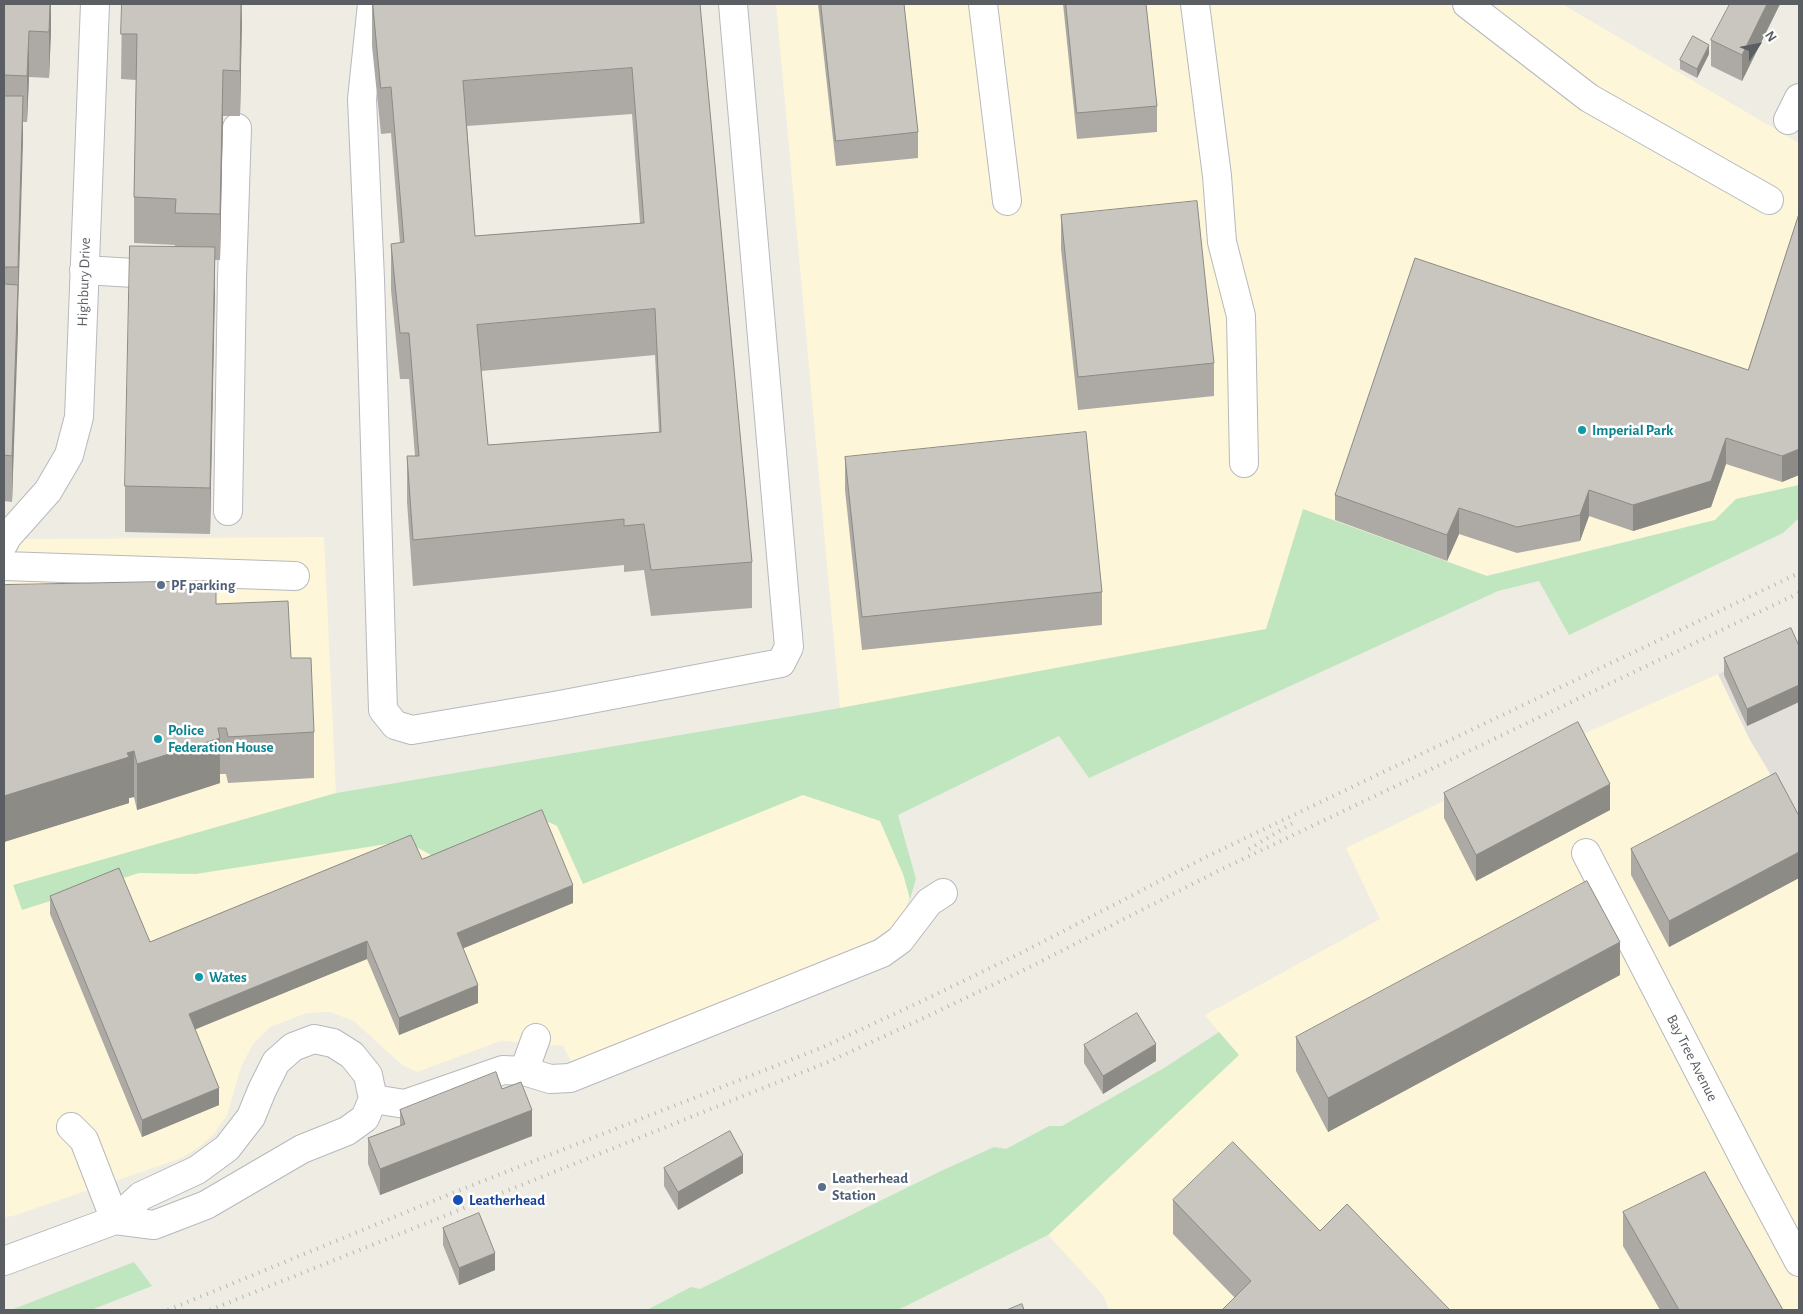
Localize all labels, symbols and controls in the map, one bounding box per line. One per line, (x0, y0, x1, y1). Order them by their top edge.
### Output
north arrow (1733, 20, 1783, 70)
text: N (1762, 29, 1779, 45)
street label: Highbury Drive (73, 237, 95, 327)
place label: Imperial Park (1592, 421, 1673, 439)
marker: Imperial Park (1576, 424, 1588, 436)
place label: PF parking (171, 576, 235, 594)
marker: PF parking (155, 579, 167, 591)
place label: Police Federation House (168, 721, 274, 756)
marker: Police Federation House (152, 733, 164, 745)
place label: Wates (209, 968, 247, 986)
marker: Wates (193, 971, 205, 983)
street label: Bay Tree Avenue (1662, 1012, 1722, 1104)
place label: Leatherhead Station (832, 1169, 908, 1204)
marker: Leatherhead Station (816, 1181, 828, 1193)
place label: Leatherhead (469, 1191, 545, 1209)
marker: Leatherhead (451, 1193, 465, 1207)

